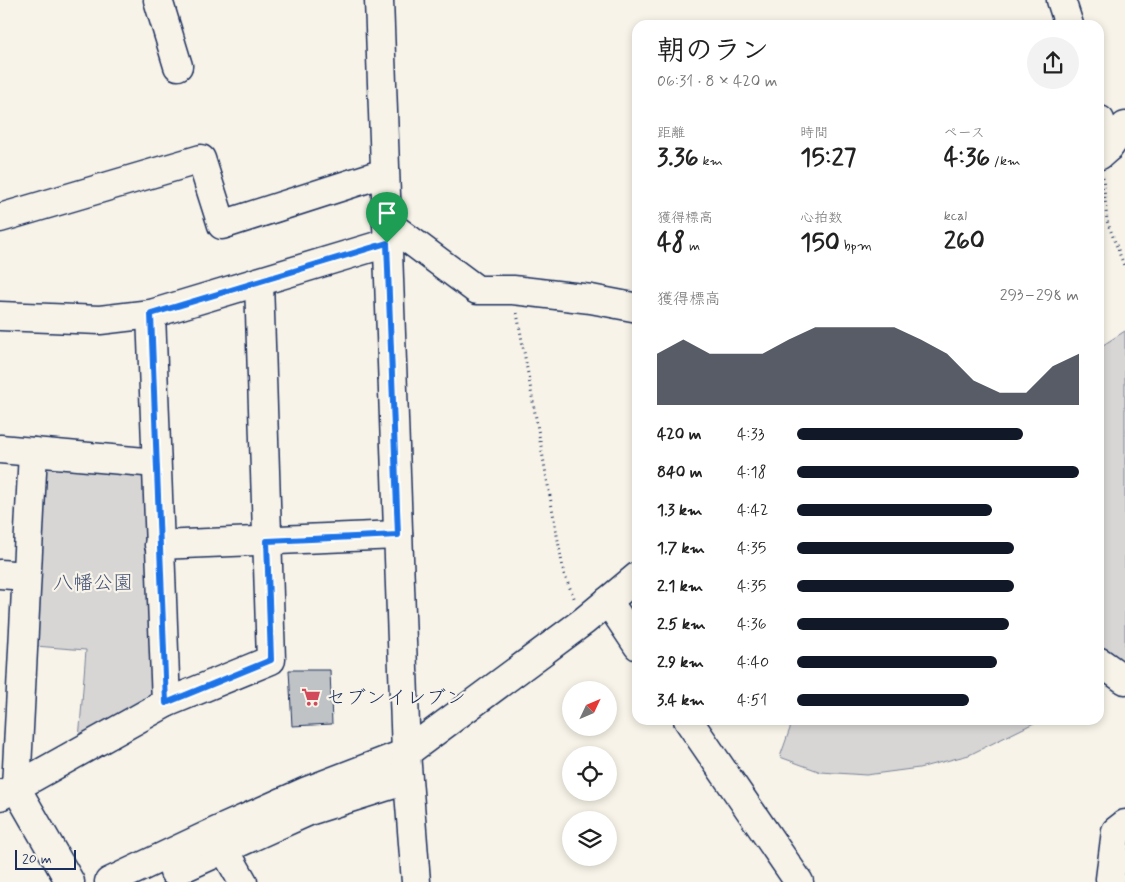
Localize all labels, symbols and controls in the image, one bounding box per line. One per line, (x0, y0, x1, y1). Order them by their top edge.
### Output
text: 朝のラン (657, 33, 769, 70)
button: share (1027, 37, 1079, 89)
text: 06:31 · 8 × 420 m (657, 71, 777, 92)
text: 距離 (657, 124, 685, 142)
text: 時間 (800, 124, 828, 142)
text: ペース (944, 124, 985, 142)
text: 3.36 (657, 142, 699, 175)
text: 15:27 (800, 142, 856, 175)
text: 4:36 (944, 142, 990, 175)
text: km (699, 152, 723, 170)
text: /km (990, 152, 1020, 170)
pin (366, 192, 408, 243)
icon: arrive (373, 199, 401, 227)
text: kcal (944, 207, 967, 225)
text: 獲得標高 (657, 209, 713, 227)
text: 心拍数 (800, 209, 842, 227)
text: 260 (944, 225, 985, 258)
text: 48 (657, 227, 685, 260)
text: 150 (800, 227, 840, 260)
text: m (685, 237, 700, 255)
text: bpm (840, 237, 872, 255)
text: 293–298 m (1000, 285, 1079, 306)
text: 獲得標高 (657, 289, 721, 310)
text: 420 m (657, 424, 701, 445)
text: 4:33 (737, 424, 765, 445)
text: 840 m (657, 462, 702, 483)
text: 4:18 (737, 462, 767, 483)
text: 1.3 km (657, 500, 702, 521)
text: 4:42 (737, 500, 768, 521)
text: 1.7 km (657, 538, 705, 559)
text: 4:35 (737, 538, 766, 559)
park label: 八幡公園 (53, 570, 133, 597)
text: 2.1 km (657, 576, 703, 597)
text: 4:35 (737, 576, 766, 597)
text: 2.5 km (657, 614, 705, 635)
text: 4:36 (737, 614, 767, 635)
text: 2.9 km (657, 652, 704, 673)
text: 4:40 (737, 652, 769, 673)
north arrow (562, 681, 618, 736)
map controls (562, 681, 617, 866)
place label: セブンイレブン (326, 685, 466, 712)
supermarket icon: セブンイレブン (300, 686, 322, 708)
text: 3.4 km (657, 690, 705, 711)
text: 4:51 (737, 690, 767, 711)
button: locate (562, 746, 617, 801)
button: layers (562, 811, 617, 866)
scale bar (15, 847, 76, 870)
text: 20 m (22, 850, 52, 868)

